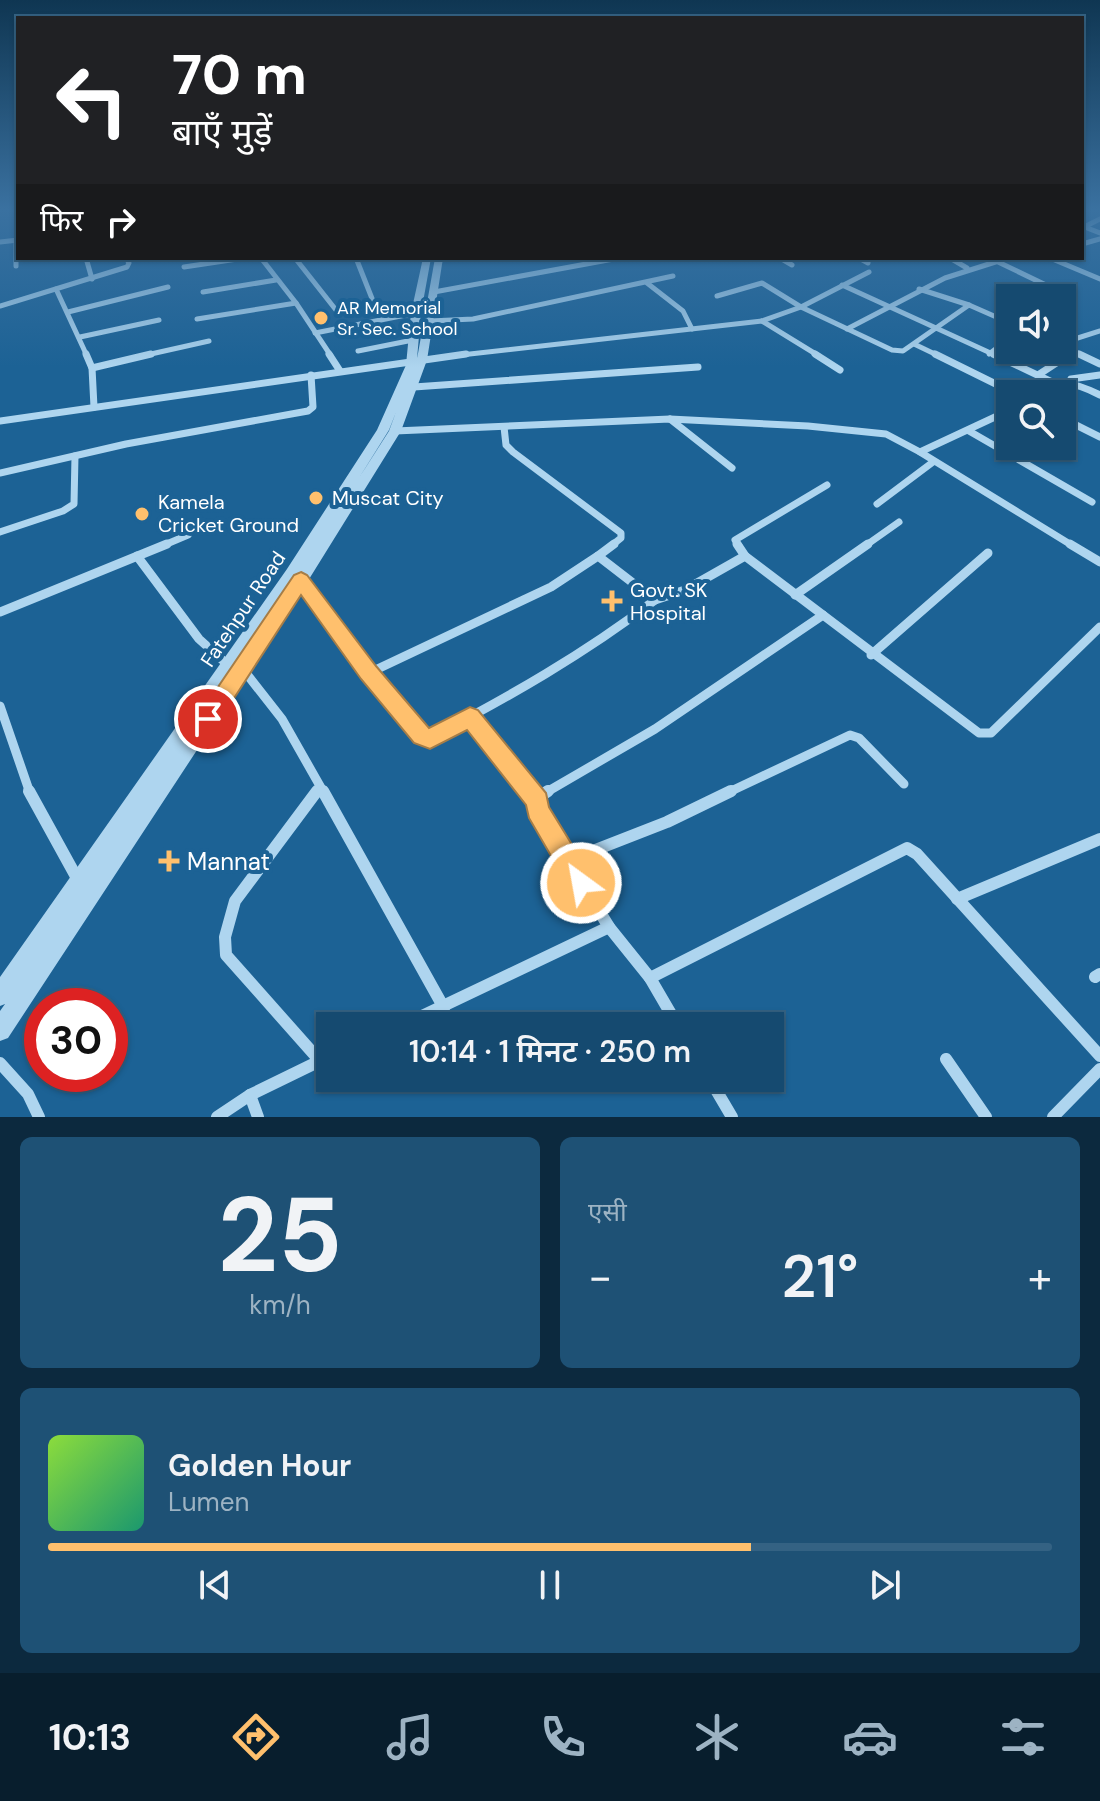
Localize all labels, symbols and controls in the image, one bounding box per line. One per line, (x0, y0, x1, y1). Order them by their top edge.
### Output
text: 70 m (172, 38, 307, 111)
icon: left (40, 48, 144, 152)
text: बाएँ मुड़ें (172, 109, 272, 156)
icon: right (99, 200, 143, 244)
text: फिर (40, 201, 83, 240)
map controls (996, 284, 1076, 460)
button: sound (996, 284, 1076, 364)
place label: AR Memorial Sr. Sec. School (337, 296, 458, 341)
marker: AR Memorial Sr. Sec. School (312, 309, 330, 327)
button: search (996, 380, 1076, 460)
place label: Muscat City (332, 485, 444, 511)
place label: Kamela Cricket Ground (158, 489, 299, 538)
marker: Muscat City (307, 489, 325, 507)
marker: Kamela Cricket Ground (133, 505, 151, 523)
street label: Fatehpur Road (195, 546, 291, 672)
place label: Govt. SK Hospital (630, 577, 708, 626)
marker: Govt. SK Hospital (601, 590, 623, 612)
pin (174, 685, 242, 753)
icon: arrive (186, 697, 230, 741)
position arrow (539, 841, 623, 925)
place label: Mannat (187, 846, 270, 877)
marker: Mannat (158, 850, 180, 872)
speed limit sign: 30 (24, 988, 128, 1092)
text: 10:14 · 1 मिनट · 250 m (409, 1032, 691, 1071)
text: 25 (218, 1168, 342, 1303)
text: एसी (588, 1195, 627, 1229)
text: 21° (782, 1237, 858, 1316)
text: − (588, 1248, 612, 1306)
text: + (1028, 1248, 1052, 1306)
text: km/h (249, 1288, 311, 1322)
text: Golden Hour (168, 1446, 351, 1485)
text: Lumen (168, 1485, 249, 1519)
icon: previous (193, 1563, 237, 1607)
icon: pause (528, 1563, 572, 1607)
icon: next (863, 1563, 907, 1607)
icon: directions (228, 1709, 284, 1765)
icon: music (382, 1709, 438, 1765)
icon: phone (535, 1709, 591, 1765)
icon: climate (689, 1709, 745, 1765)
icon: car (842, 1709, 898, 1765)
icon: filters (995, 1709, 1051, 1765)
text: 10:13 (49, 1714, 131, 1761)

